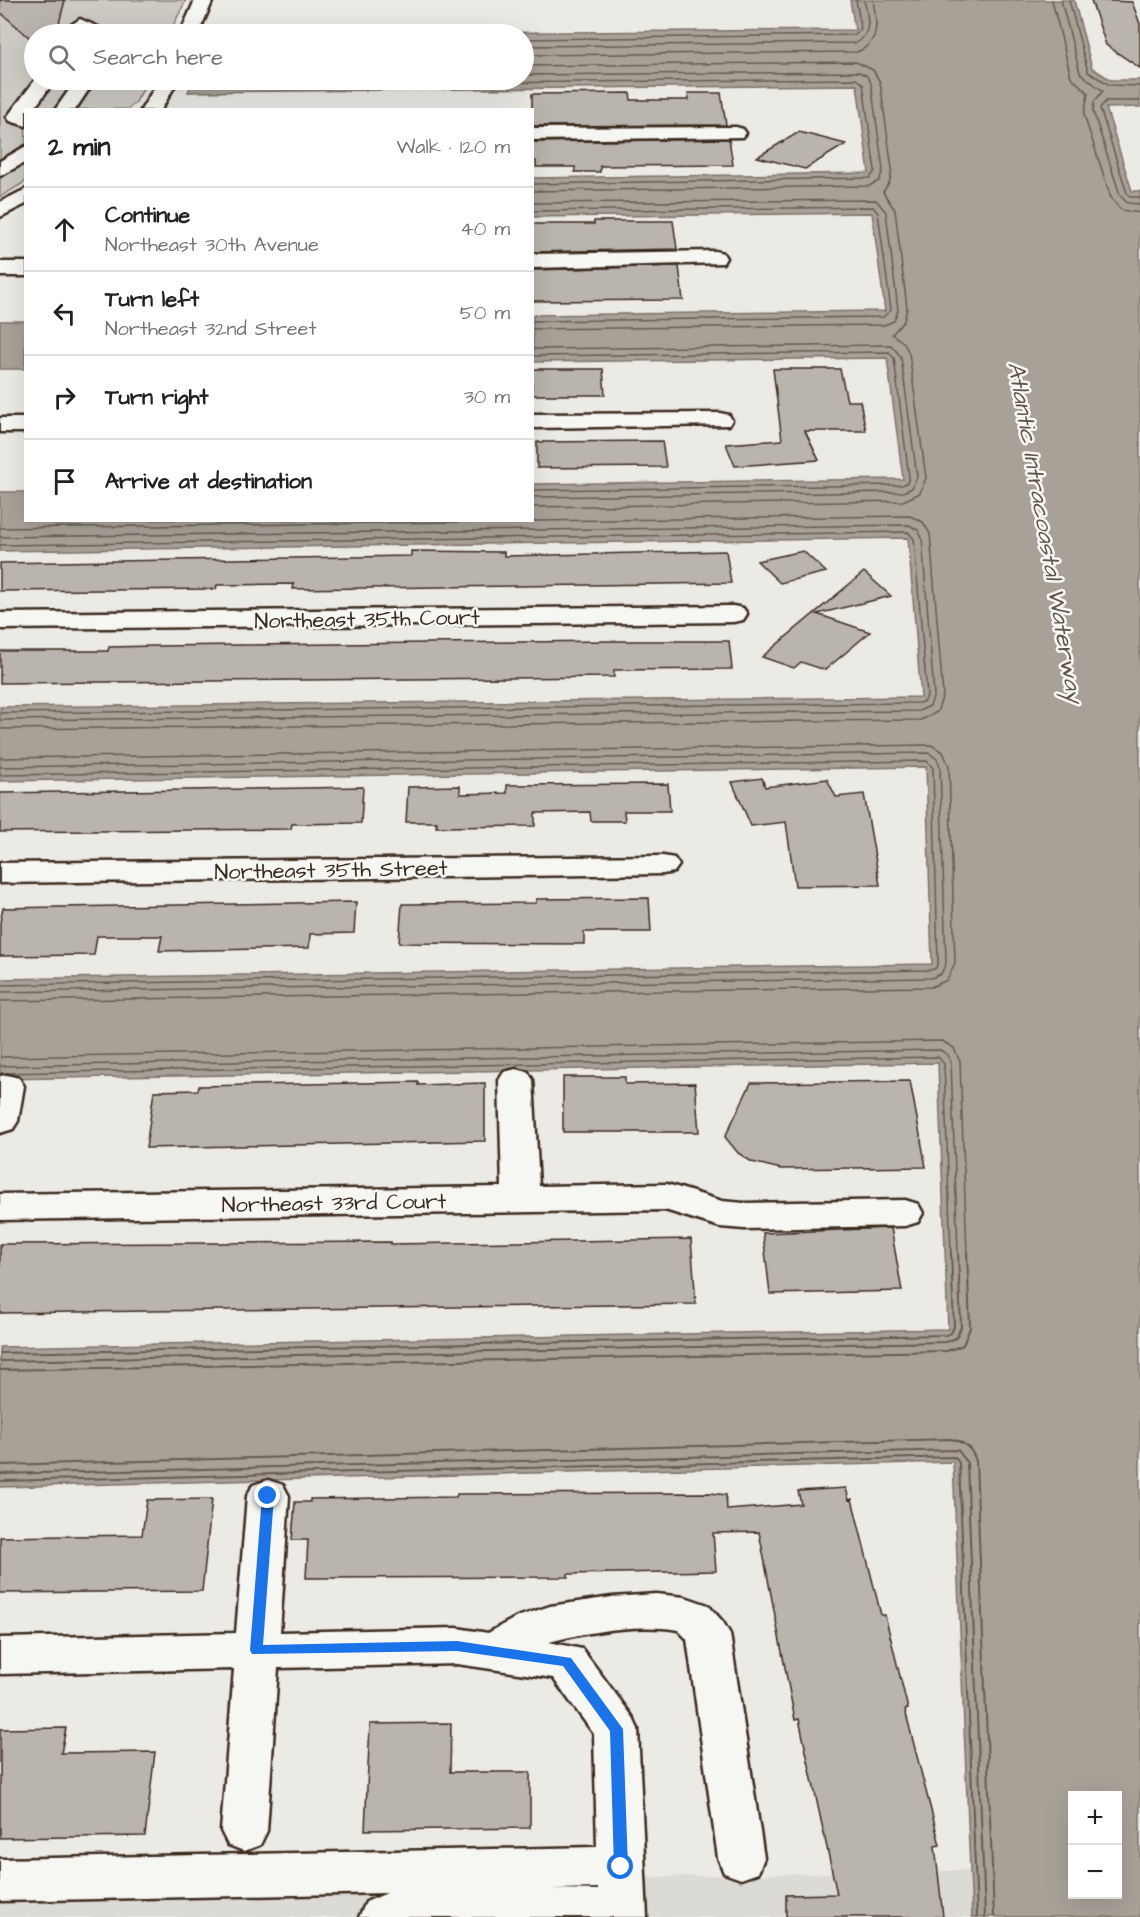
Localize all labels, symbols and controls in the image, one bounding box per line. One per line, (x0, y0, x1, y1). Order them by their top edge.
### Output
search box (24, 24, 534, 90)
icon: search (45, 41, 78, 74)
text: Search here (93, 42, 223, 73)
text: 2 min (48, 129, 110, 165)
text: Walk · 120 m (397, 133, 510, 161)
text: Continue (105, 200, 190, 231)
icon: ahead (48, 213, 81, 246)
text: 40 m (460, 215, 510, 243)
text: Northeast 30th Avenue (105, 231, 319, 259)
text: Turn left (105, 284, 199, 315)
icon: left (48, 297, 81, 330)
text: 50 m (460, 299, 510, 327)
text: Northeast 32nd Street (105, 315, 317, 343)
water label: Atlantic Intracoastal Waterway (998, 359, 1092, 708)
icon: right (48, 381, 81, 414)
text: Turn right (105, 382, 208, 413)
text: 30 m (464, 383, 510, 411)
icon: arrive (48, 465, 81, 498)
text: Arrive at destination (105, 466, 312, 497)
street label: Northeast 35th Court (254, 602, 480, 637)
street label: Northeast 35th Street (214, 853, 448, 888)
street label: Northeast 33rd Court (221, 1186, 447, 1221)
route end (254, 1482, 280, 1508)
map controls (1068, 1791, 1122, 1899)
button: + (1068, 1791, 1122, 1845)
button: − (1068, 1845, 1122, 1899)
route start (607, 1853, 633, 1879)

